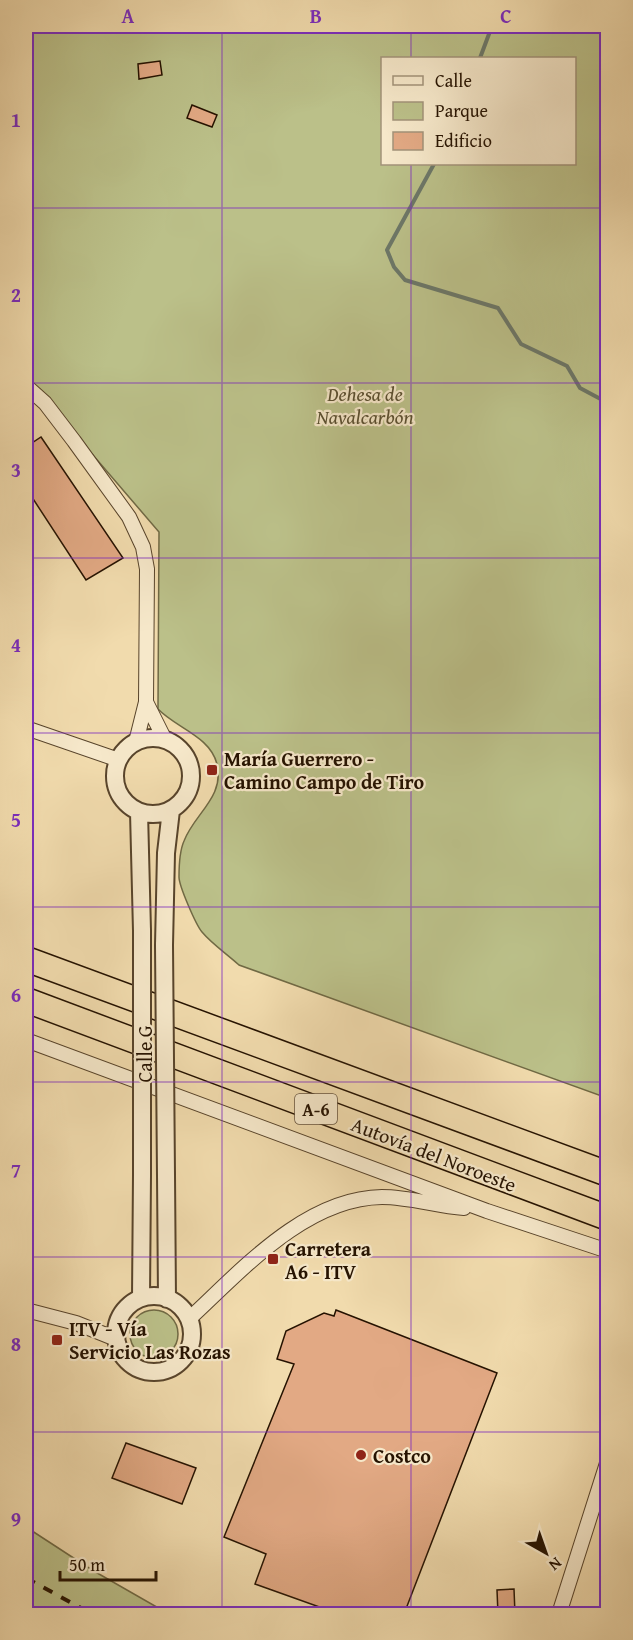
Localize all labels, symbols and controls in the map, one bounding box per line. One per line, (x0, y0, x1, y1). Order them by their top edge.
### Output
text: A (122, 1, 135, 30)
text: B (310, 1, 322, 30)
text: C (500, 1, 512, 30)
legend (381, 57, 576, 165)
text: Calle (435, 67, 472, 94)
text: Parque (435, 97, 488, 124)
text: 1 (11, 105, 21, 134)
text: Edificio (435, 127, 492, 154)
text: 2 (11, 280, 21, 309)
park label: Dehesa de Navalcarbón (315, 379, 414, 431)
text: 3 (11, 455, 21, 484)
text: 4 (11, 630, 21, 659)
place label: María Guerrero - Camino Campo de Tiro (224, 744, 424, 796)
marker: María Guerrero - Camino Campo de Tiro (205, 763, 219, 777)
text: 5 (11, 805, 21, 834)
text: 6 (11, 980, 21, 1009)
street label: Calle G (130, 1025, 159, 1083)
road number: A-6 (295, 1094, 337, 1124)
street label: Autovía del Noroeste (347, 1109, 521, 1199)
text: 7 (11, 1155, 21, 1184)
place label: Carretera A6 - ITV (285, 1234, 372, 1286)
marker: Carretera A6 - ITV (266, 1252, 280, 1266)
place label: ITV - Vía Servicio Las Rozas (69, 1314, 231, 1366)
text: 8 (11, 1329, 21, 1358)
marker: ITV - Vía Servicio Las Rozas (50, 1333, 64, 1347)
place label: Costco (373, 1441, 431, 1470)
marker: Costco (354, 1448, 368, 1462)
text: 9 (11, 1504, 21, 1533)
north arrow (516, 1523, 576, 1583)
scale bar (60, 1544, 156, 1582)
text: 50 m (69, 1551, 105, 1578)
text: N (544, 1552, 567, 1577)

